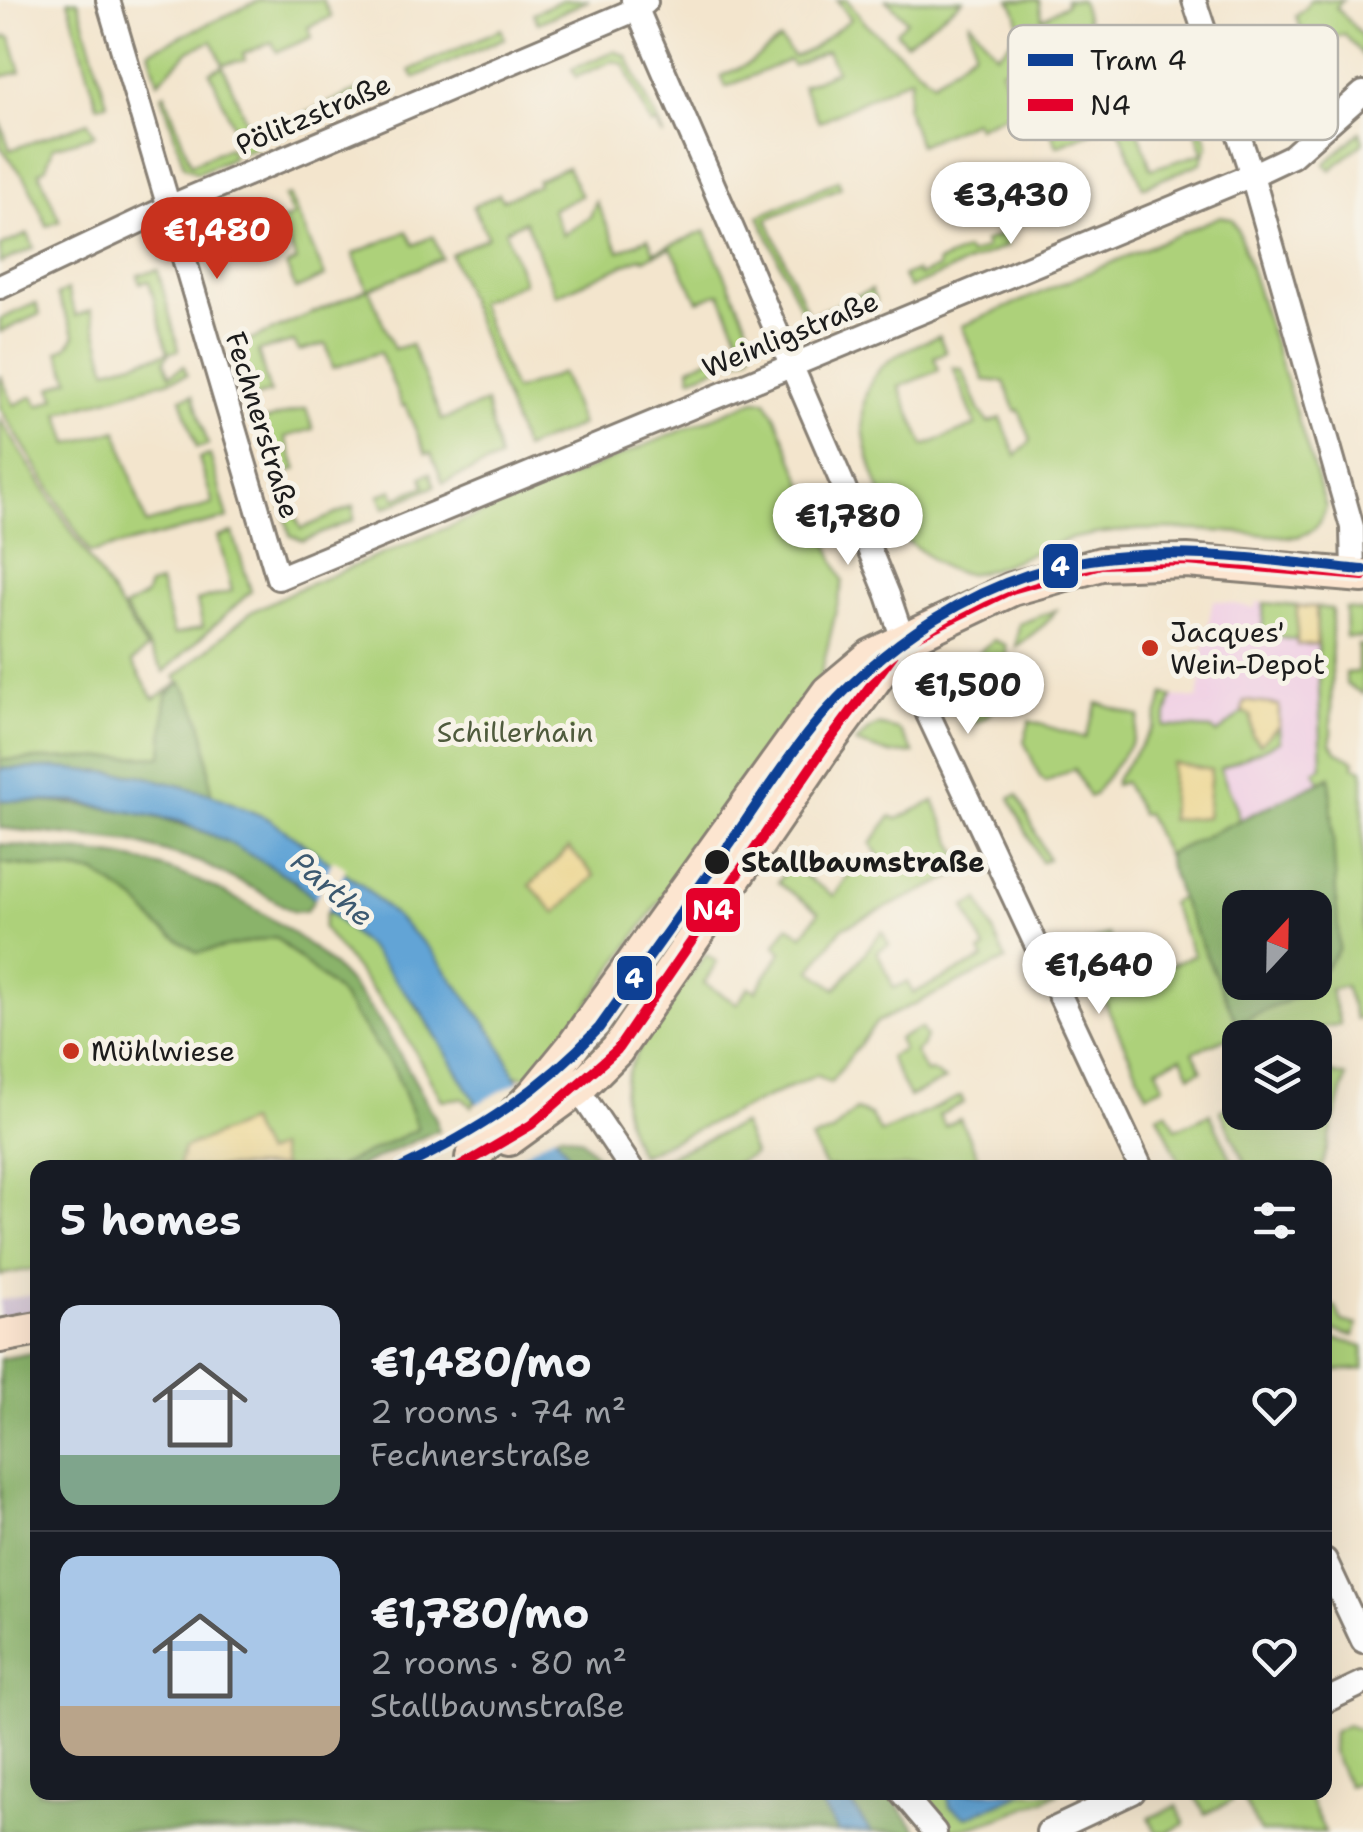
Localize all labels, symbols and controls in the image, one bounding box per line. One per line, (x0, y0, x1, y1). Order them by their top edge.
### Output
legend (1008, 25, 1338, 140)
text: Tram 4 (1090, 41, 1187, 79)
street label: Pölitzstraße (230, 64, 396, 164)
text: N4 (1090, 86, 1131, 124)
pin: €3,430 (930, 162, 1092, 247)
text: €3,430 (953, 173, 1069, 216)
pin: €1,480 (136, 197, 298, 282)
text: €1,480 (163, 208, 271, 251)
street label: Weinligstraße (696, 281, 884, 387)
street label: Fechnerstraße (217, 327, 309, 523)
pin: €1,780 (767, 483, 929, 568)
text: €1,780 (795, 494, 901, 537)
line badge: 4 (1041, 542, 1080, 590)
text: 4 (1050, 547, 1070, 585)
place label: Jacques' Wein-Depot (1170, 613, 1325, 683)
marker: Jacques' Wein-Depot (1139, 637, 1161, 659)
pin: €1,500 (887, 652, 1049, 737)
text: €1,500 (914, 663, 1022, 706)
park label: Schillerhain (437, 713, 593, 751)
water label: Parthe (282, 841, 382, 936)
place label: Stallbaumstraße (741, 843, 985, 881)
marker: Stallbaumstraße (702, 847, 732, 877)
line badge: N4 (684, 886, 742, 934)
north arrow (1222, 890, 1332, 1000)
map controls (1222, 890, 1332, 1130)
text: N4 (692, 891, 734, 929)
pin: €1,640 (1018, 932, 1180, 1017)
text: €1,640 (1044, 943, 1154, 986)
line badge: 4 (615, 954, 654, 1002)
text: 4 (624, 959, 644, 997)
button: layers (1222, 1020, 1332, 1130)
place label: Mühlwiese (91, 1032, 235, 1070)
marker: Mühlwiese (60, 1040, 82, 1062)
text: 5 homes (60, 1192, 241, 1248)
icon: filters (1247, 1193, 1302, 1248)
text: €1,480/mo (370, 1334, 592, 1390)
icon: home (140, 1345, 260, 1465)
icon: heart (1247, 1378, 1302, 1433)
text: 2 rooms · 74 m² (370, 1390, 626, 1433)
text: Fechnerstraße (370, 1433, 591, 1476)
text: €1,780/mo (370, 1585, 590, 1641)
icon: home (140, 1596, 260, 1716)
icon: heart (1247, 1629, 1302, 1684)
text: 2 rooms · 80 m² (370, 1641, 627, 1684)
text: Stallbaumstraße (370, 1684, 625, 1727)

